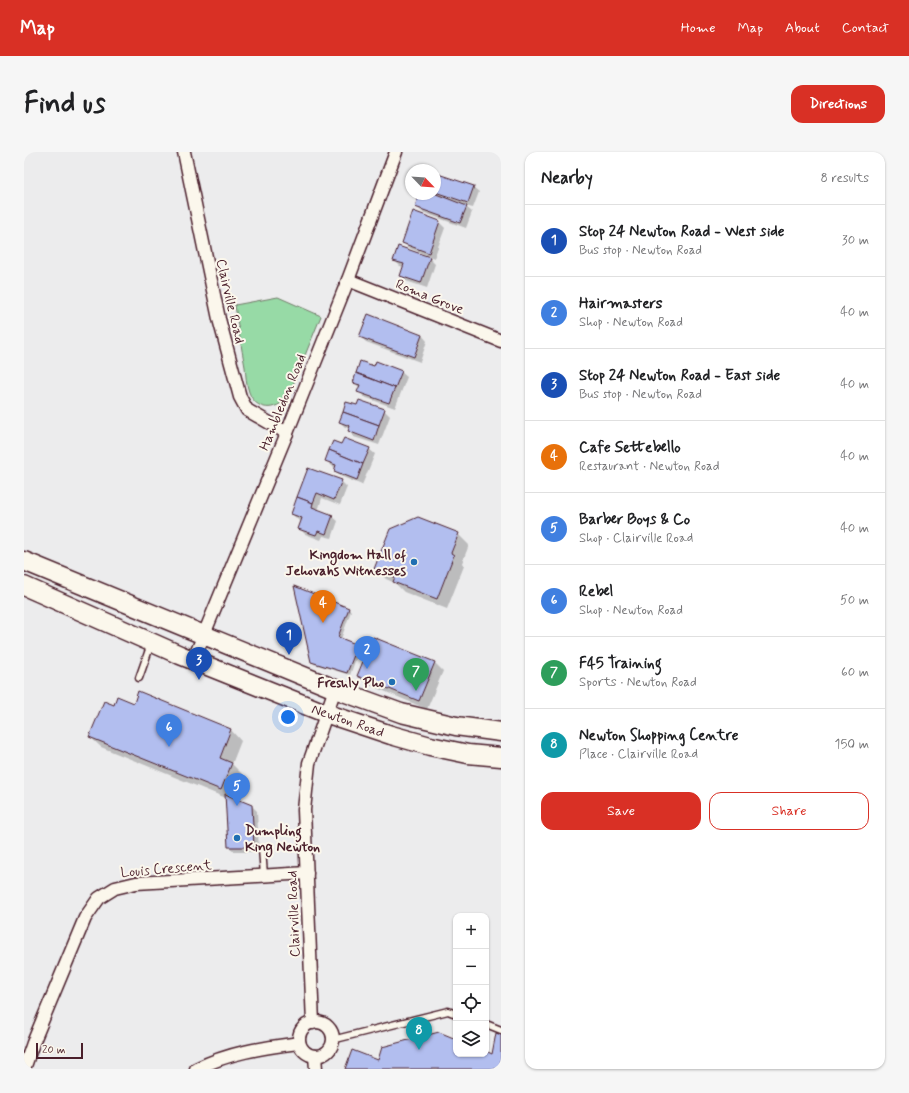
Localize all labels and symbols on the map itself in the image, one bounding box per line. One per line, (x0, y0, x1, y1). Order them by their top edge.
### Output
north arrow (405, 164, 441, 200)
street label: Clairville Road (212, 257, 249, 345)
street label: Roma Grove (393, 275, 466, 319)
street label: Hambledon Road (255, 351, 311, 453)
place label: Kingdom Hall of Jehovahs Witnesses (285, 546, 407, 580)
marker: Kingdom Hall of Jehovahs Witnesses (409, 557, 419, 567)
pin: 4 (310, 590, 336, 623)
pin: 1 (276, 622, 302, 655)
pin: 2 (354, 636, 380, 669)
pin: 3 (186, 647, 212, 680)
pin: 7 (403, 658, 429, 691)
place label: Freshly Pho (317, 674, 385, 692)
marker: Freshly Pho (387, 677, 397, 687)
street label: Newton Road (309, 700, 386, 742)
your location (278, 707, 298, 727)
pin: 6 (156, 714, 182, 747)
pin: 5 (224, 773, 250, 806)
place label: Dumpling King Newton (245, 822, 320, 858)
marker: Dumpling King Newton (232, 833, 242, 843)
street label: Louis Crescent (120, 856, 213, 882)
street label: Clairville Road (283, 870, 305, 958)
pin: 8 (406, 1017, 432, 1050)
scale bar (36, 1041, 83, 1060)

